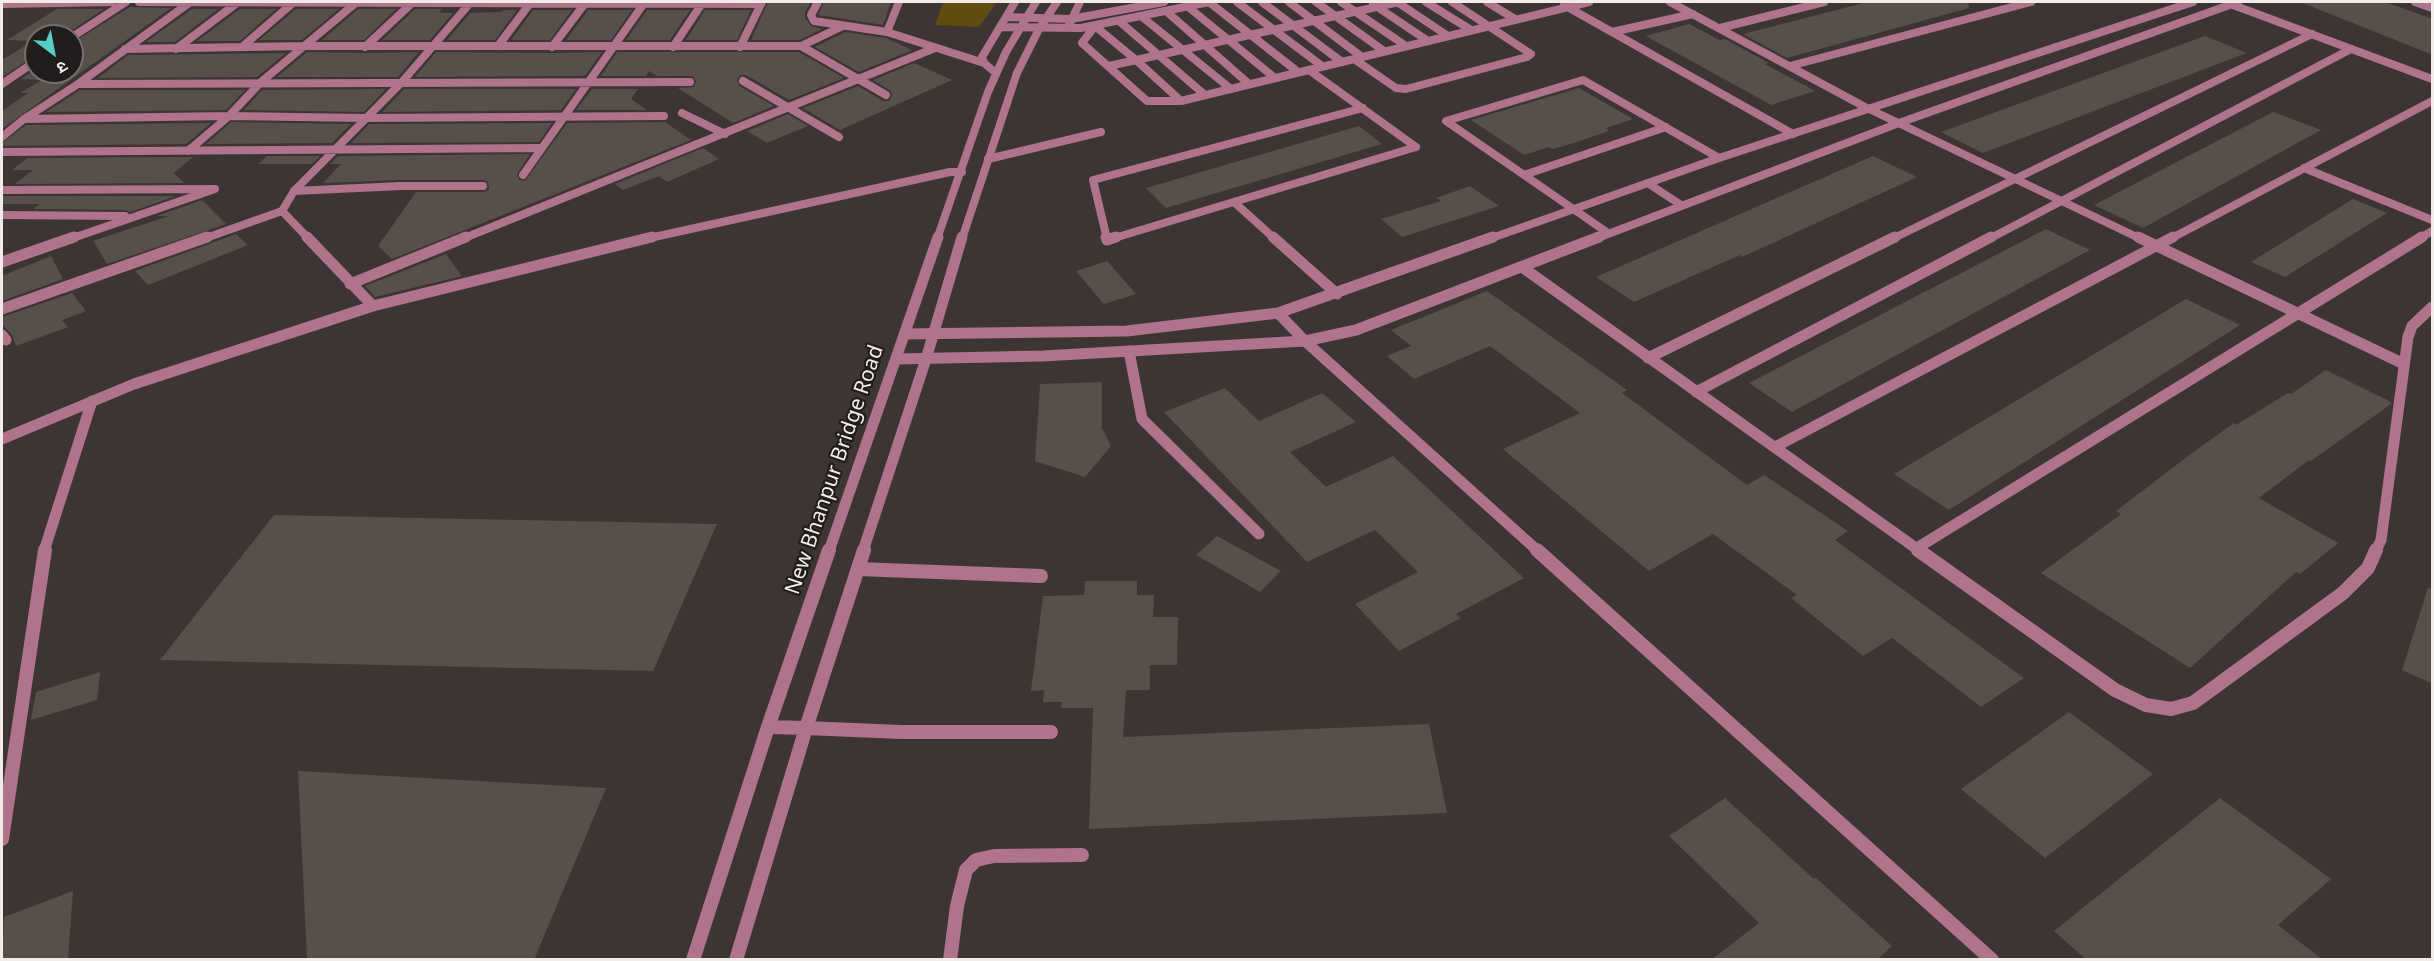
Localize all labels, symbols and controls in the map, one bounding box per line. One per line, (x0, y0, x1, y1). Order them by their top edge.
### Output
north arrow (24, 24, 84, 84)
text: उ (53, 56, 72, 79)
street label: New Bhanpur Bridge Road (780, 342, 890, 598)

